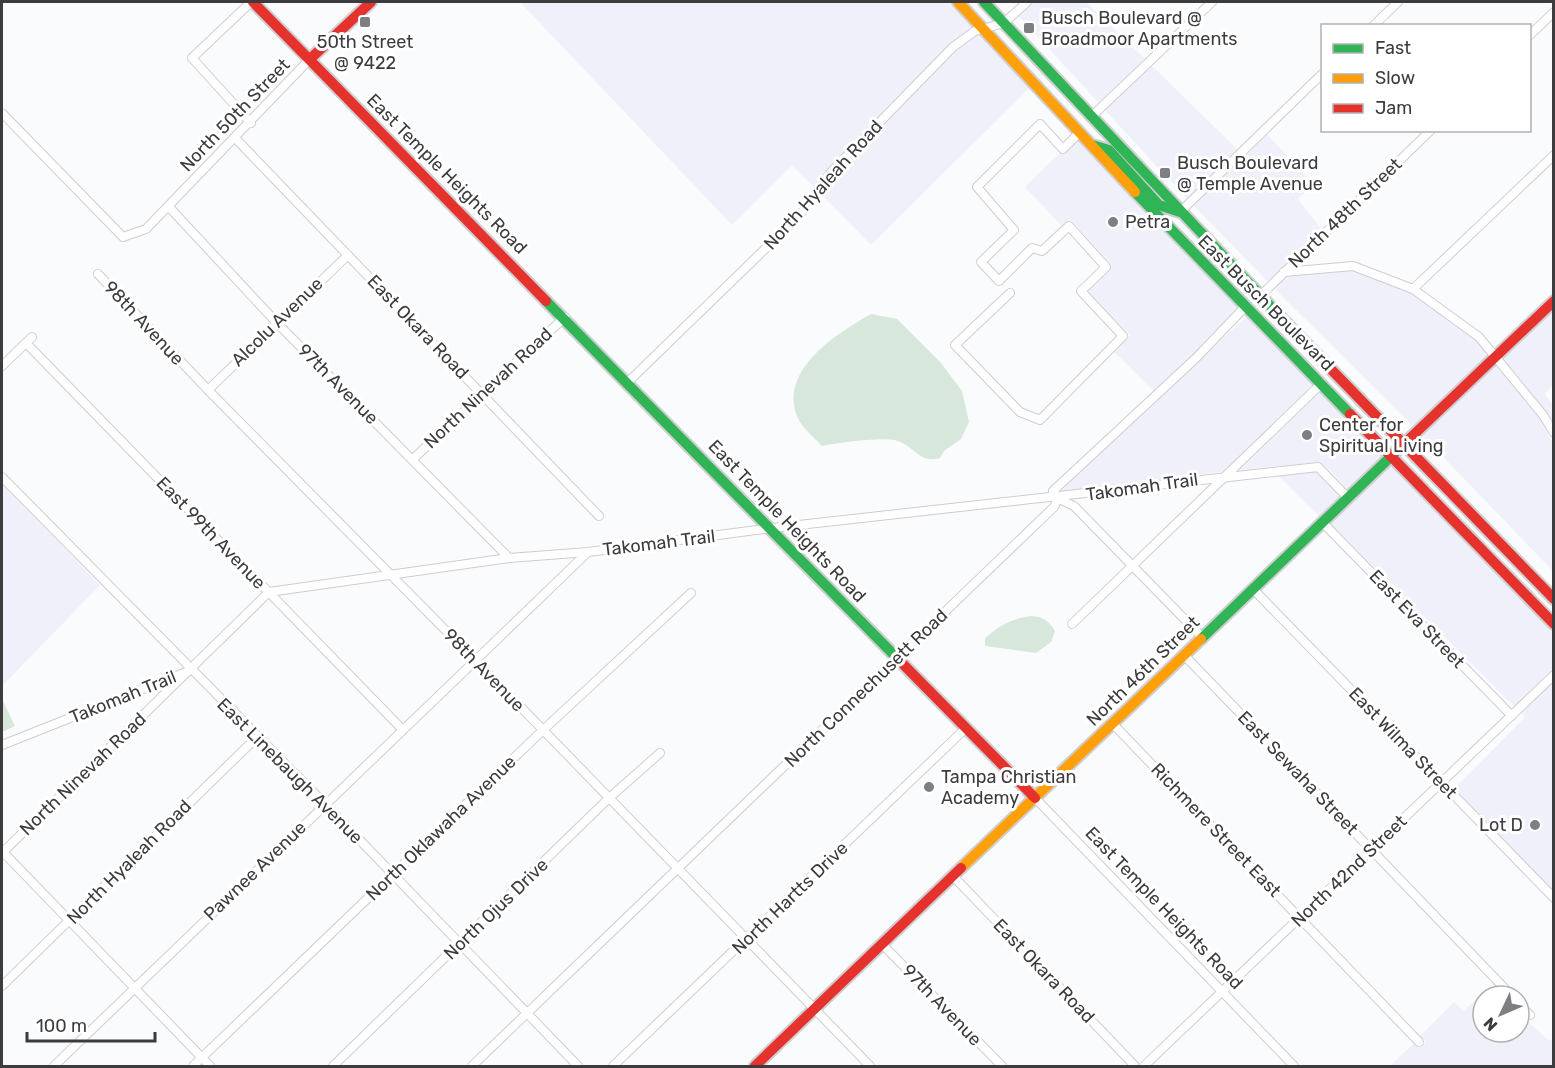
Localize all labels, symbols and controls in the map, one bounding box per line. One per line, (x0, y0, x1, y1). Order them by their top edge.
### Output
place label: Busch Boulevard @ Broadmoor Apartments (1041, 7, 1237, 50)
marker: 50th Street @ 9422 (358, 15, 372, 29)
marker: Busch Boulevard @ Broadmoor Apartments (1022, 21, 1036, 35)
legend (1321, 24, 1531, 132)
place label: 50th Street @ 9422 (317, 31, 413, 74)
text: Fast (1375, 37, 1411, 59)
street label: North 50th Street (175, 54, 295, 176)
text: Slow (1375, 67, 1415, 89)
street label: East Temple Heights Road (362, 89, 532, 259)
text: Jam (1375, 97, 1412, 119)
street label: North Hyaleah Road (759, 116, 887, 254)
place label: Busch Boulevard @ Temple Avenue (1177, 152, 1323, 195)
street label: North 48th Street (1284, 153, 1406, 273)
marker: Busch Boulevard @ Temple Avenue (1158, 166, 1172, 180)
place label: Petra (1125, 211, 1170, 233)
marker: Petra (1106, 215, 1120, 229)
street label: East Busch Boulevard (1194, 231, 1338, 375)
street label: East Okara Road (363, 270, 473, 384)
street label: Alcolu Avenue (227, 273, 327, 371)
street label: 98th Avenue (99, 276, 189, 370)
street label: North Ninevah Road (419, 323, 557, 453)
street label: 97th Avenue (293, 339, 383, 429)
place label: Center for Spiritual Living (1319, 414, 1444, 457)
marker: Center for Spiritual Living (1300, 428, 1314, 442)
street label: East Temple Heights Road (704, 435, 870, 607)
street label: Takomah Trail (1084, 468, 1200, 506)
street label: East 99th Avenue (152, 472, 270, 594)
street label: Takomah Trail (602, 525, 716, 561)
street label: East Eva Street (1365, 565, 1469, 673)
street label: North Connechusett Road (780, 604, 952, 772)
street label: North 46th Street (1082, 611, 1204, 731)
street label: 98th Avenue (439, 624, 529, 716)
street label: Takomah Trail (66, 666, 180, 728)
street label: East Wilma Street (1344, 683, 1462, 803)
street label: East Linebaugh Avenue (213, 694, 367, 848)
street label: East Sewaha Street (1233, 706, 1363, 840)
street label: North Ninevah Road (15, 708, 151, 840)
street label: North Oklawaha Avenue (361, 751, 521, 905)
street label: Richmere Street East (1146, 758, 1286, 902)
place label: Tampa Christian Academy (941, 766, 1076, 809)
marker: Tampa Christian Academy (922, 780, 936, 794)
street label: North Hyaleah Road (62, 795, 196, 929)
street label: North 42nd Street (1287, 810, 1411, 932)
place label: Lot D (1479, 814, 1523, 836)
street label: Pawnee Avenue (199, 817, 311, 925)
marker: Lot D (1528, 818, 1542, 832)
street label: East Temple Heights Road (1081, 822, 1247, 994)
street label: North Hartts Drive (727, 837, 853, 959)
street label: North Ojus Drive (439, 854, 553, 964)
street label: East Okara Road (989, 914, 1099, 1028)
street label: 97th Avenue (898, 960, 986, 1050)
north arrow (1471, 984, 1531, 1044)
scale bar (27, 1005, 154, 1043)
text: N (1480, 1013, 1501, 1035)
text: 100 m (36, 1015, 87, 1037)

